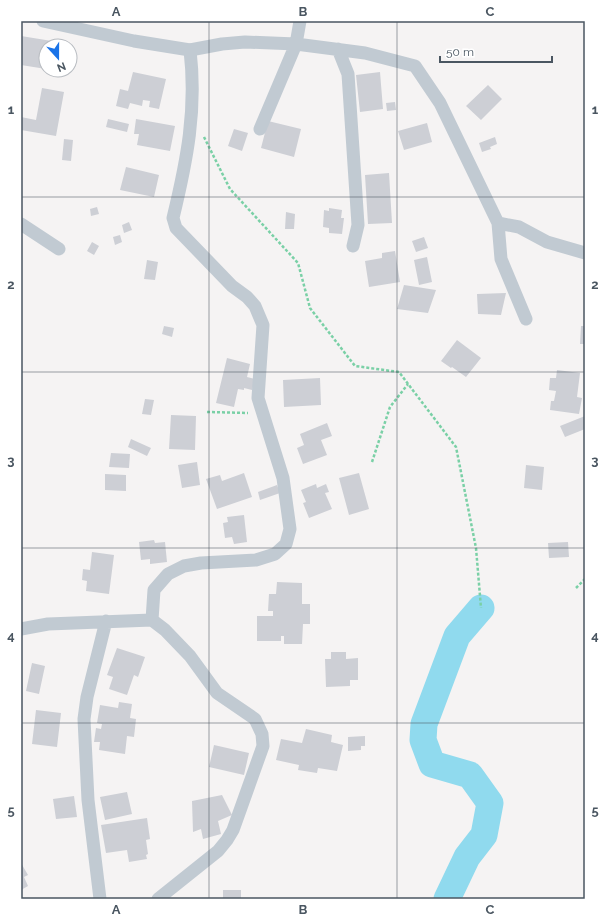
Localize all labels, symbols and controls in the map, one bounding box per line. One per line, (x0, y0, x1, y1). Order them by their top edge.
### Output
text: A (112, 4, 121, 19)
text: B (299, 4, 308, 19)
text: C (486, 4, 495, 19)
north arrow (38, 38, 78, 78)
scale bar (440, 38, 552, 64)
text: 50 m (446, 45, 474, 59)
text: N (55, 59, 68, 74)
text: 1 (8, 102, 15, 117)
text: 1 (592, 102, 599, 117)
text: 2 (7, 277, 15, 292)
text: 2 (591, 277, 599, 292)
text: 3 (7, 453, 15, 468)
text: 3 (591, 453, 599, 468)
text: 4 (7, 628, 15, 643)
text: 4 (591, 628, 599, 643)
text: 5 (7, 803, 15, 818)
text: 5 (591, 803, 599, 818)
text: A (112, 902, 121, 917)
text: B (299, 902, 308, 917)
text: C (486, 902, 495, 917)

